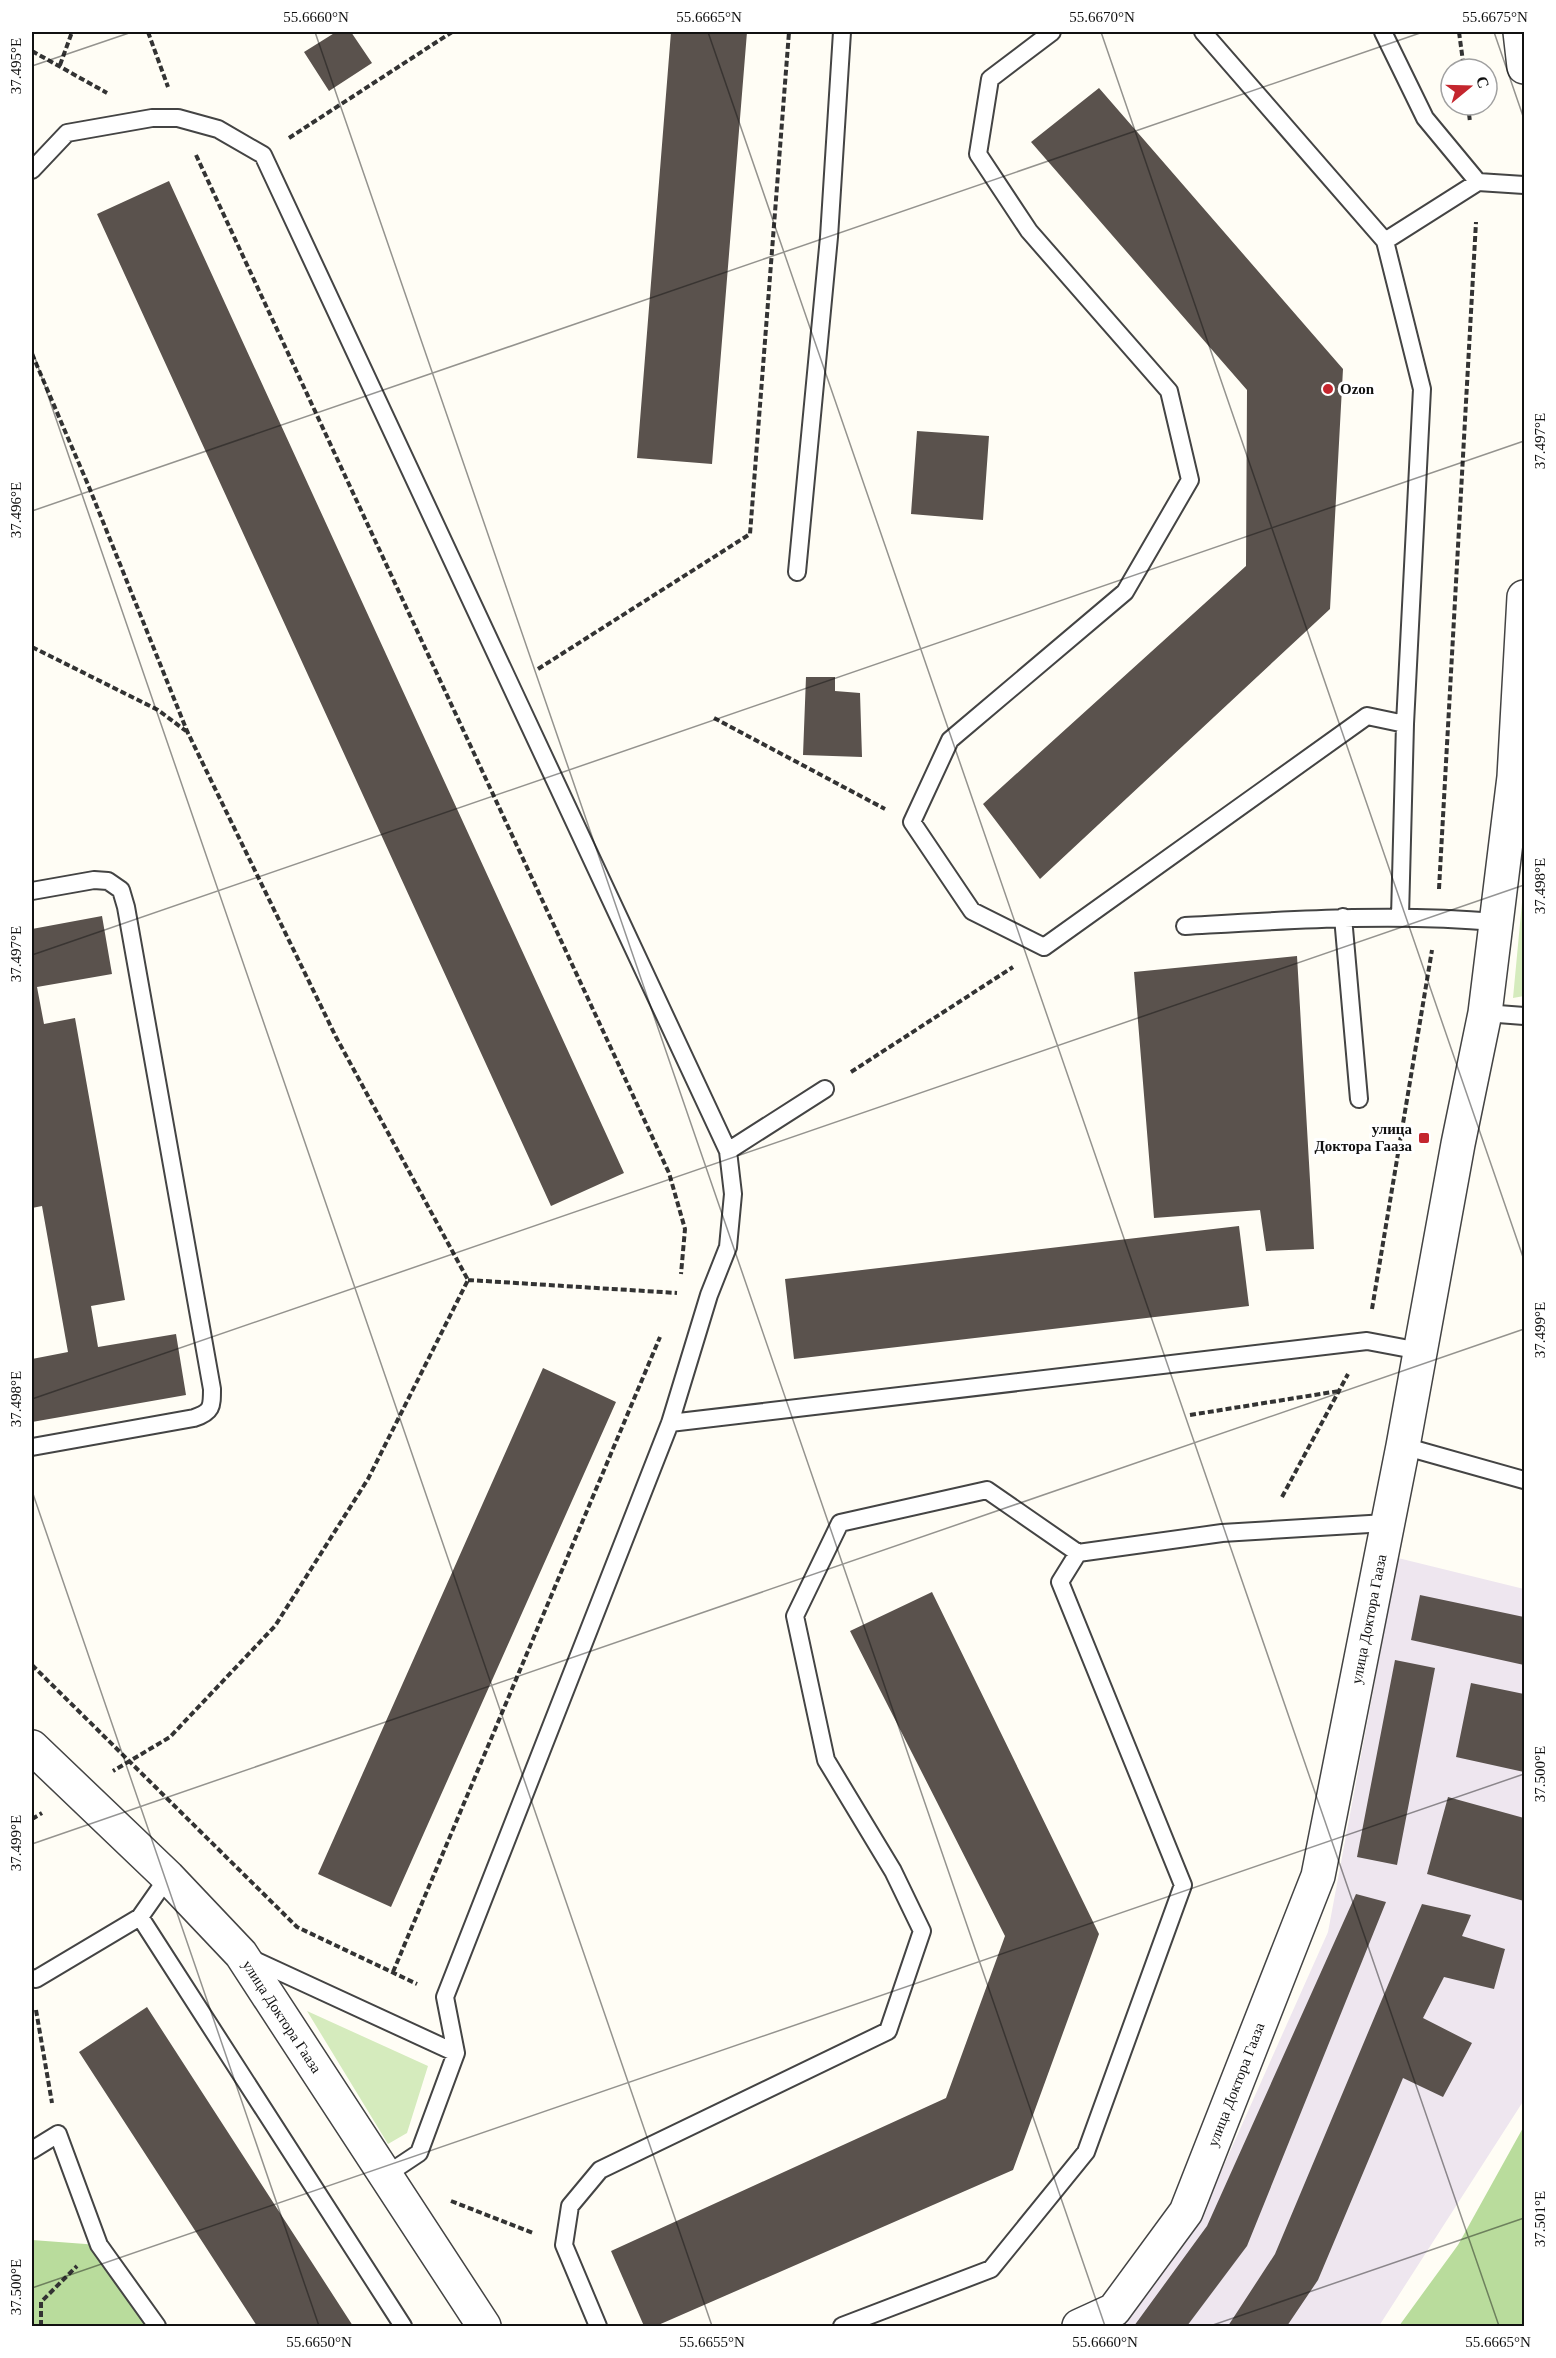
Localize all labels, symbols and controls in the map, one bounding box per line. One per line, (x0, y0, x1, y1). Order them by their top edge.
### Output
text: 55.6660°N (283, 9, 349, 25)
text: 55.6665°N (676, 9, 742, 25)
text: 55.6670°N (1069, 9, 1135, 25)
text: 55.6675°N (1462, 9, 1528, 25)
text: 37.495°E (8, 38, 24, 94)
north arrow (1439, 57, 1499, 117)
text: С (1473, 74, 1493, 91)
place label: Ozon (1340, 381, 1375, 397)
marker: Ozon (1321, 382, 1335, 396)
text: 37.497°E (1532, 413, 1548, 469)
text: 37.496°E (8, 482, 24, 538)
text: 37.498°E (1532, 858, 1548, 914)
text: 37.497°E (8, 926, 24, 982)
place label: улица Доктора Гааза (1315, 1121, 1412, 1154)
marker: улица Доктора Гааза (1417, 1131, 1431, 1145)
text: 37.499°E (1532, 1302, 1548, 1358)
text: 37.498°E (8, 1371, 24, 1427)
street label: улица Доктора Гааза (1348, 1553, 1389, 1685)
text: 37.500°E (1532, 1746, 1548, 1802)
text: 37.499°E (8, 1815, 24, 1871)
street label: улица Доктора Гааза (239, 1957, 325, 2076)
street label: улица Доктора Гааза (1205, 2020, 1268, 2149)
text: 37.501°E (1532, 2191, 1548, 2247)
text: 37.500°E (8, 2259, 24, 2315)
text: 55.6650°N (286, 2334, 352, 2350)
text: 55.6655°N (679, 2334, 745, 2350)
text: 55.6660°N (1072, 2334, 1138, 2350)
text: 55.6665°N (1465, 2334, 1531, 2350)

